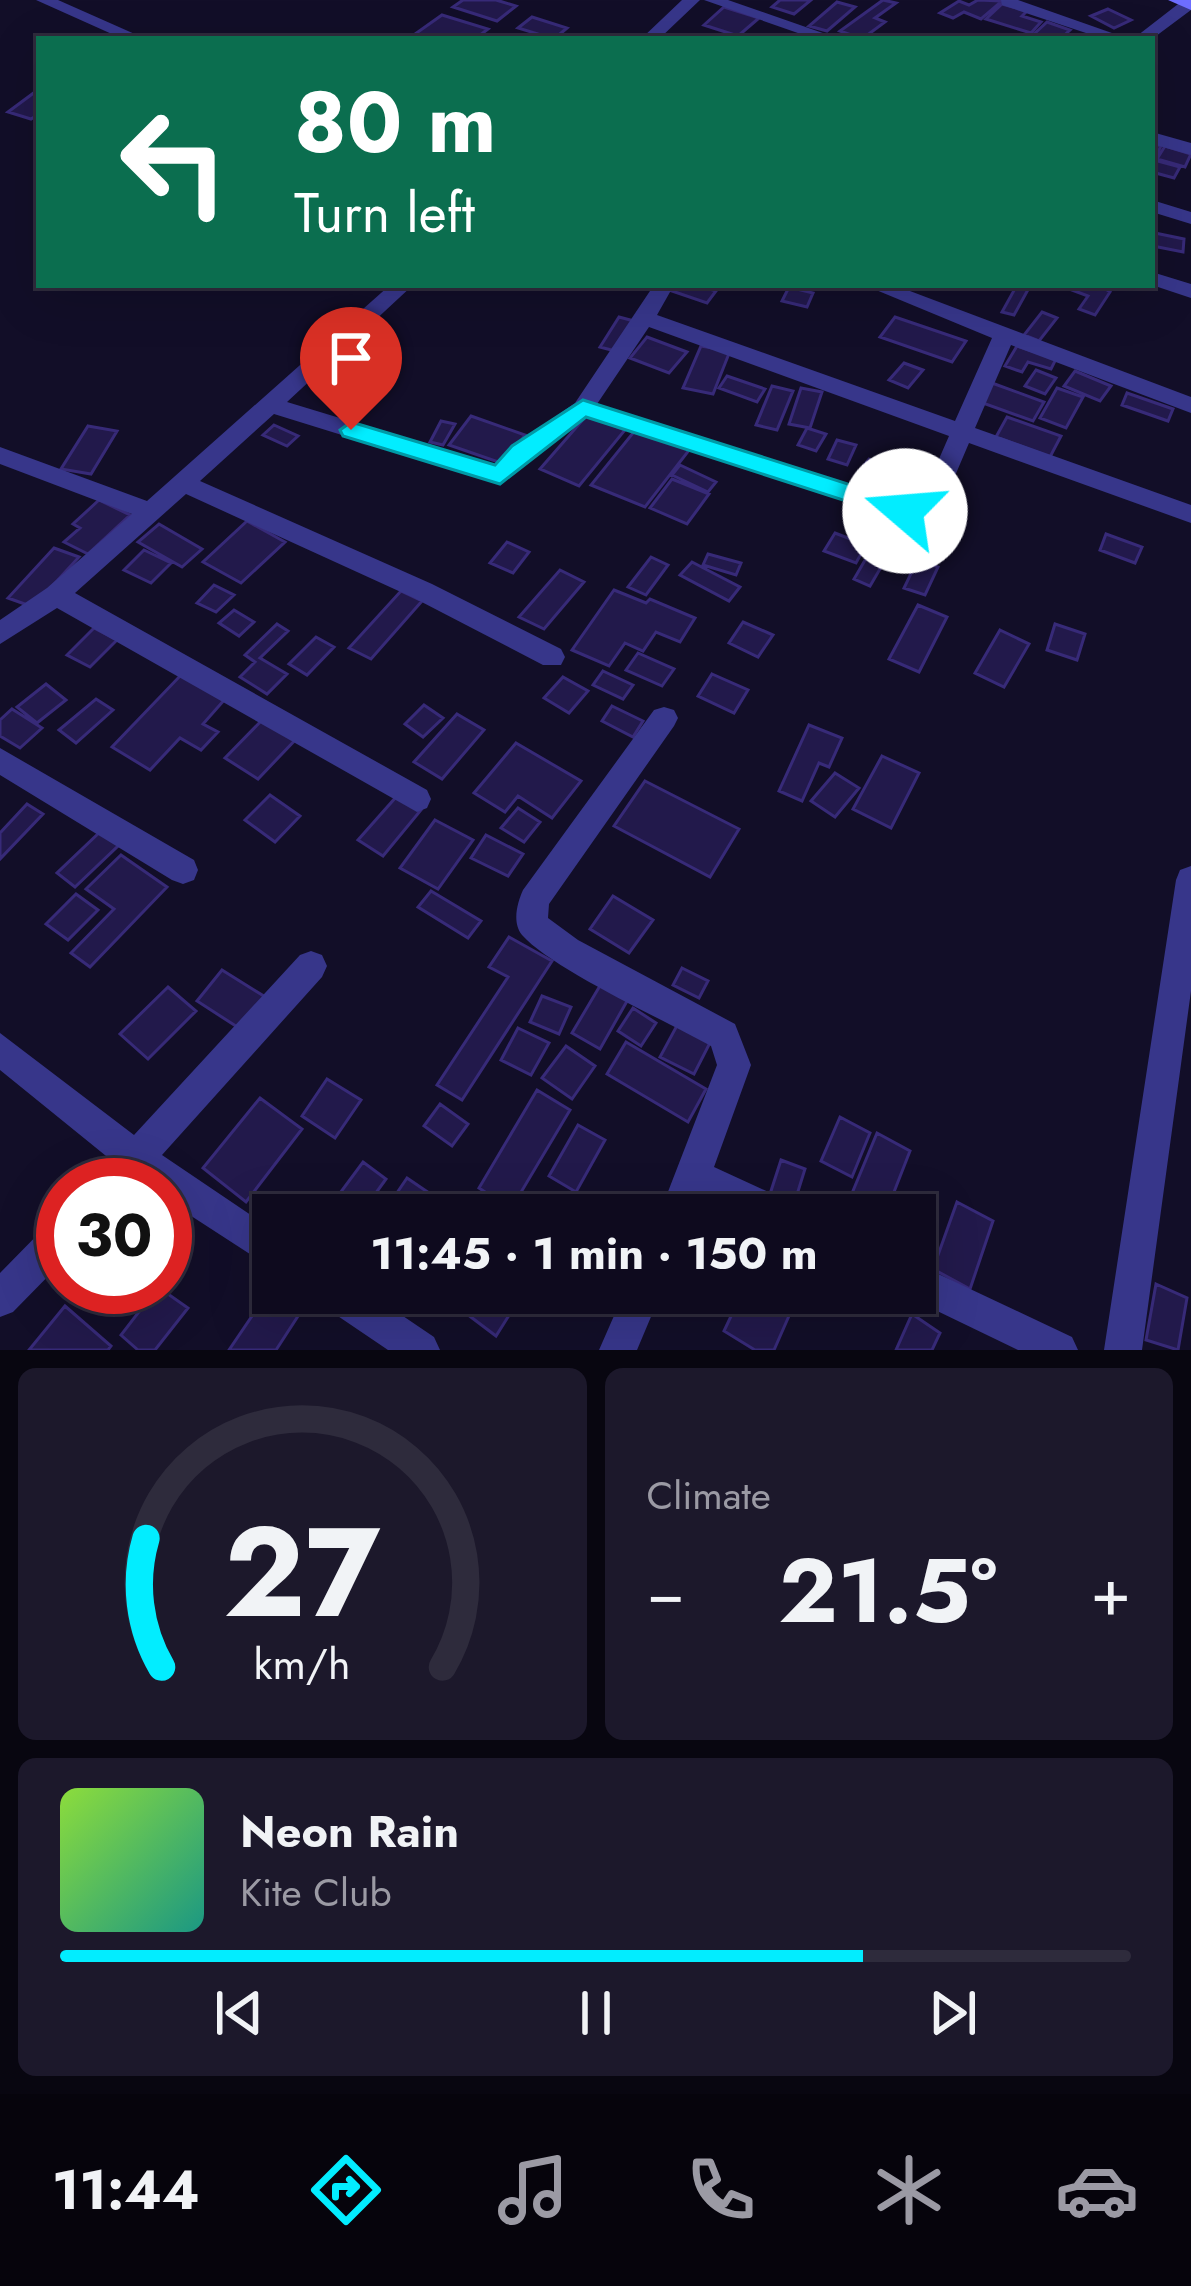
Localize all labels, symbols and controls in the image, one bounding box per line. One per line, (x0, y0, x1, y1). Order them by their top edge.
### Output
text: 80 m (294, 62, 496, 184)
icon: left (96, 84, 252, 240)
text: Turn left (294, 174, 475, 252)
pin (300, 307, 402, 430)
icon: arrive (318, 325, 384, 391)
position arrow (842, 448, 968, 574)
speed limit sign: 30 (36, 1158, 192, 1314)
text: 11:45 · 1 min · 150 m (370, 1221, 818, 1286)
text: Climate (647, 1467, 771, 1524)
text: 27 (224, 1482, 381, 1663)
text: 21.5° (779, 1526, 997, 1656)
text: − (647, 1544, 685, 1640)
text: + (1090, 1544, 1131, 1640)
text: km/h (254, 1633, 351, 1695)
text: Neon Rain (240, 1799, 459, 1864)
text: Kite Club (240, 1864, 392, 1921)
icon: previous (206, 1980, 272, 2046)
icon: pause (563, 1980, 629, 2046)
icon: next (920, 1980, 986, 2046)
icon: directions (304, 2148, 388, 2232)
icon: music (491, 2148, 575, 2232)
icon: phone (679, 2148, 763, 2232)
icon: climate (867, 2148, 951, 2232)
icon: car (1055, 2148, 1139, 2232)
text: 11:44 (52, 2151, 200, 2229)

